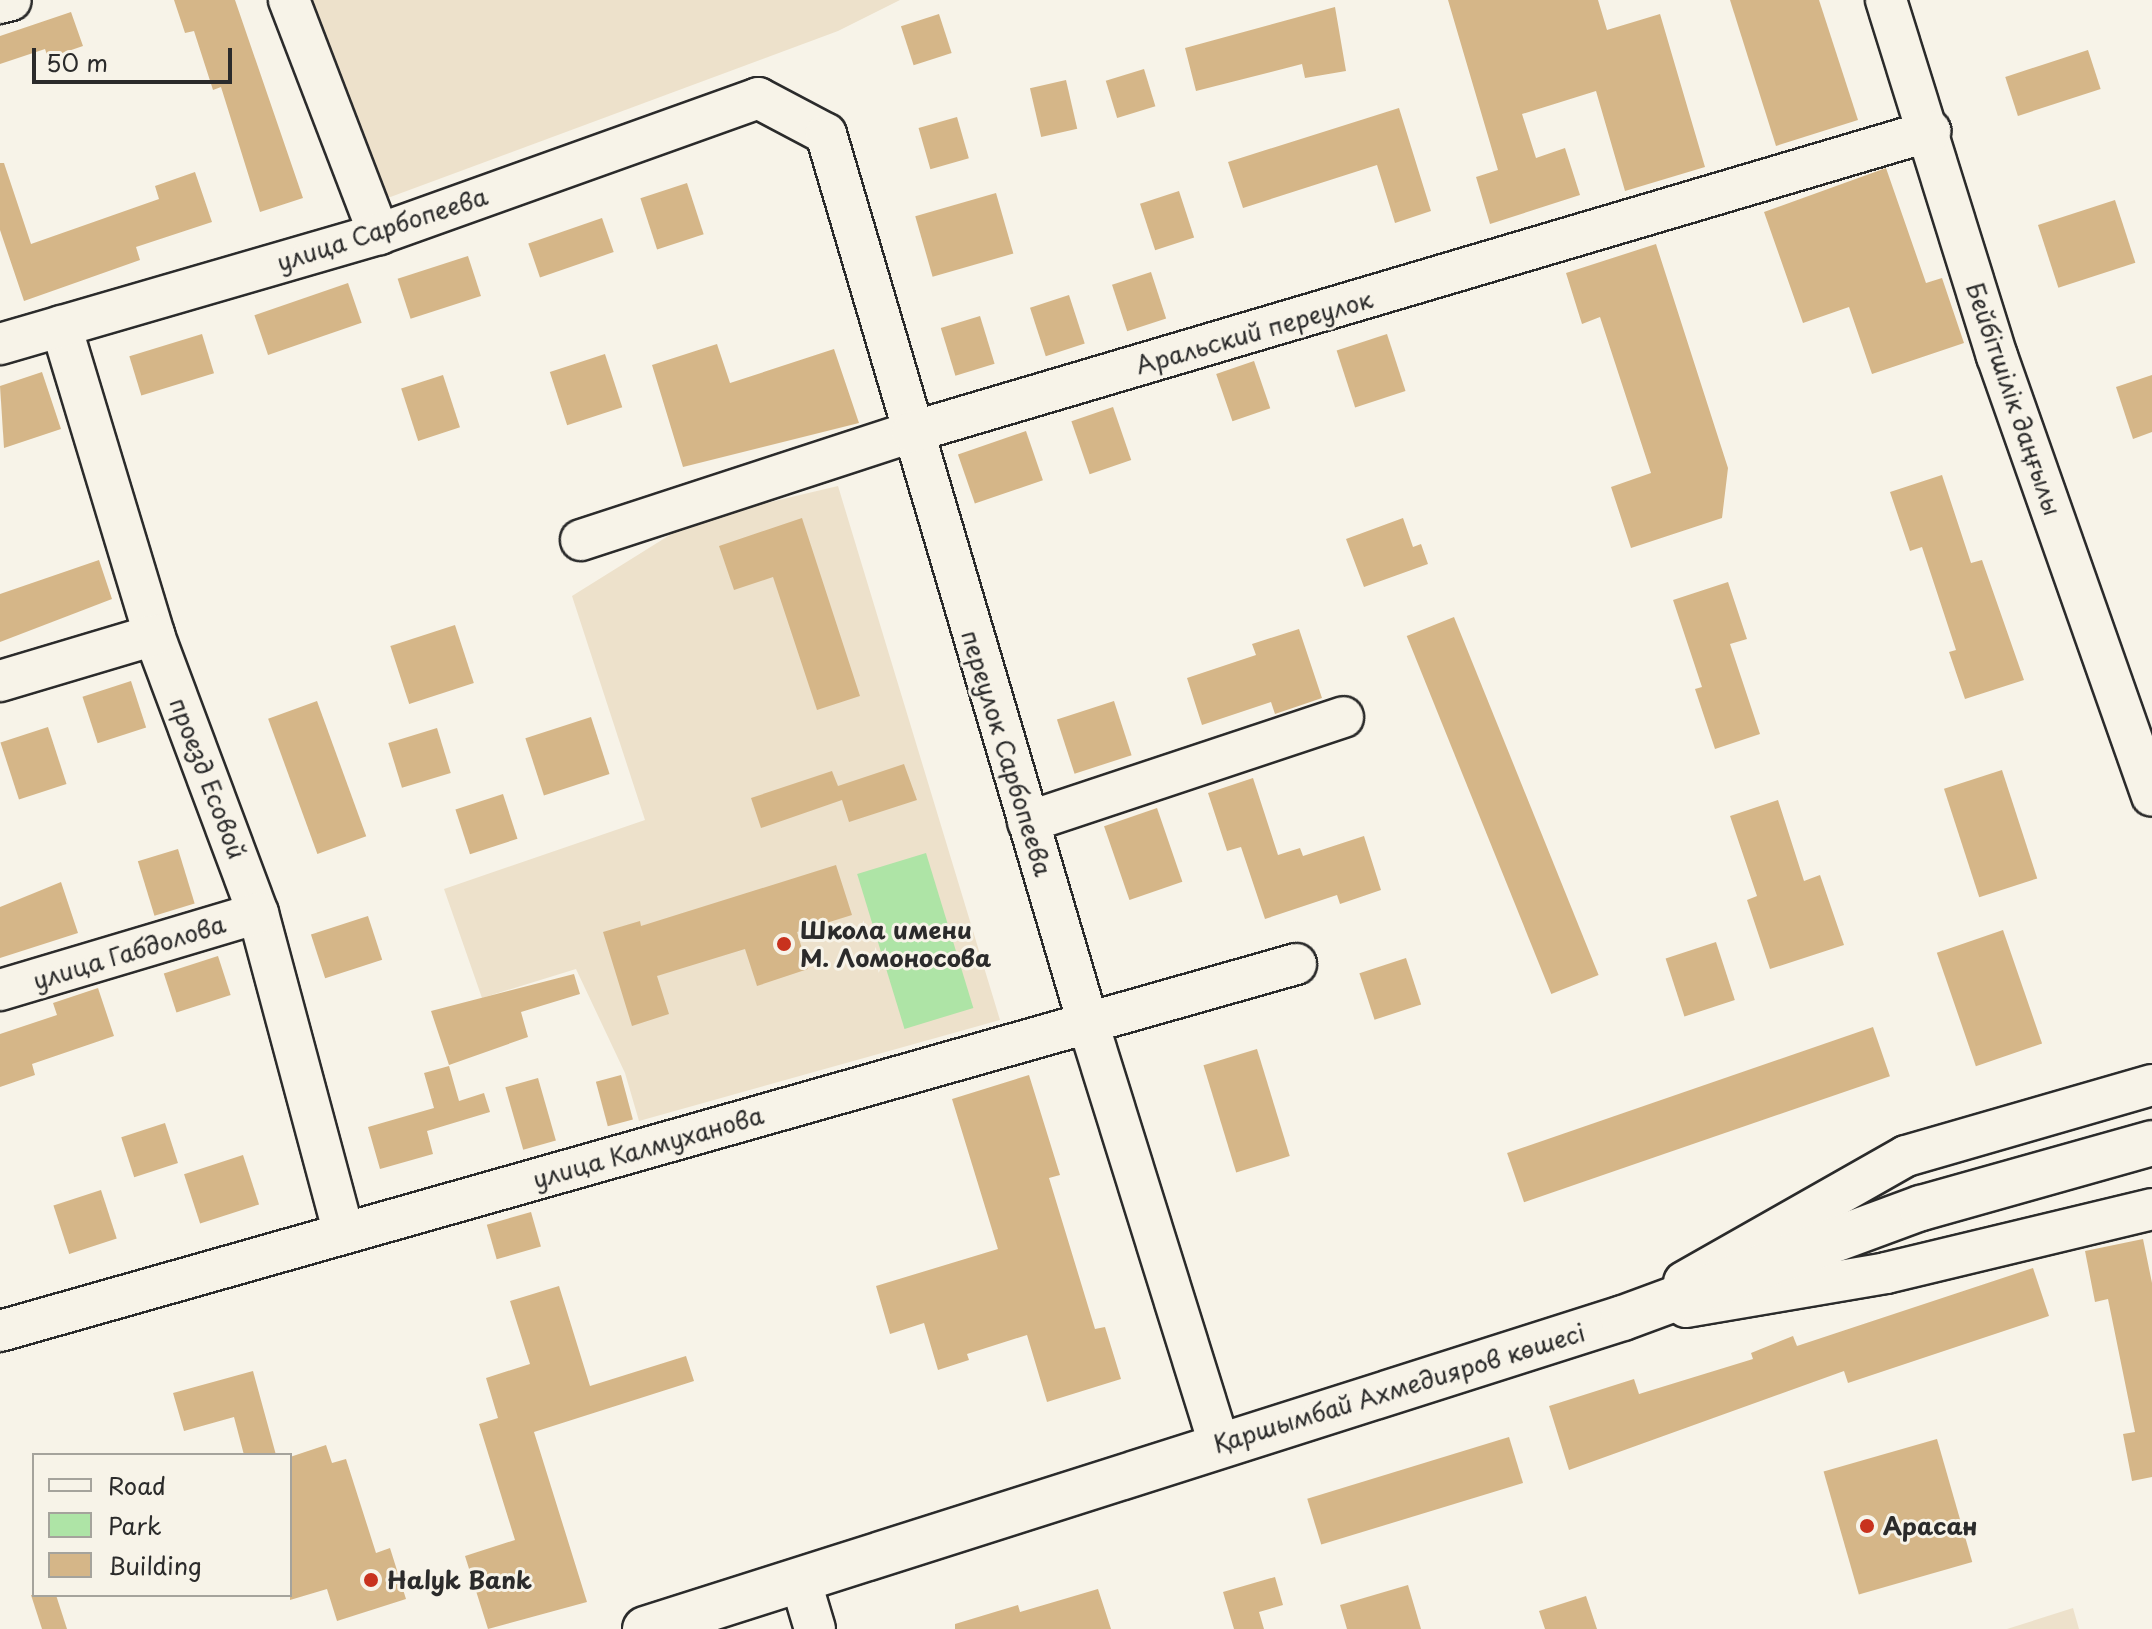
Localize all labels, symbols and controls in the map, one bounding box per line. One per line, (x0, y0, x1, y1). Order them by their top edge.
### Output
scale bar (36, 32, 236, 82)
text: 50 m (46, 44, 108, 80)
street label: улица Сарбопеева (272, 181, 492, 277)
street label: Бейбітшілік даңғылы (1960, 278, 2068, 520)
street label: Аральский переулок (1132, 284, 1376, 380)
street label: переулок Сарбопеева (956, 626, 1058, 880)
street label: проезд Есовой (164, 693, 252, 863)
street label: улица Габдолова (29, 909, 229, 995)
place label: Школа имени М. Ломоносова (800, 916, 992, 972)
marker: Школа имени М. Ломоносова (775, 935, 793, 953)
street label: улица Калмуханова (529, 1100, 767, 1194)
street label: Қаршымбай Ахмедияров көшесі (1208, 1317, 1590, 1459)
legend (32, 1453, 292, 1597)
text: Road (108, 1467, 166, 1503)
text: Park (108, 1507, 162, 1543)
place label: Арасан (1883, 1512, 1977, 1540)
marker: Арасан (1858, 1517, 1876, 1535)
text: Building (108, 1547, 202, 1583)
place label: Halyk Bank (387, 1566, 533, 1594)
marker: Halyk Bank (362, 1571, 380, 1589)

